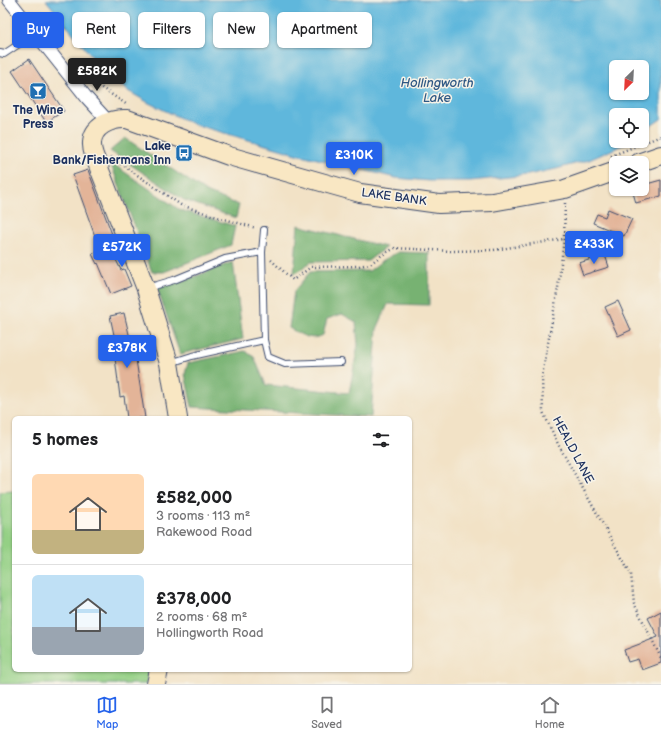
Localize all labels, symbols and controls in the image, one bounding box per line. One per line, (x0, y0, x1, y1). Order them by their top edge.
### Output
chip: Buy (12, 12, 64, 48)
chip: Rent (72, 12, 130, 48)
chip: Filters (138, 12, 205, 48)
chip: New (213, 12, 269, 48)
chip: Apartment (277, 12, 372, 48)
pin: £582K (69, 58, 125, 92)
north arrow (609, 60, 649, 100)
map controls (609, 60, 649, 196)
text: £582K (77, 63, 117, 79)
water label: Hollingworth Lake (400, 75, 474, 106)
bar icon: The Wine Press (28, 81, 48, 101)
place label: The Wine Press (13, 103, 63, 132)
button: locate (609, 108, 649, 148)
place label: Lake Bank/Fishermans Inn (53, 139, 171, 168)
pin: £310K (326, 142, 382, 176)
bus stop icon: Lake Bank/Fishermans Inn (174, 143, 194, 163)
text: £310K (335, 147, 373, 163)
button: layers (609, 156, 649, 196)
street label: LAKE BANK (361, 185, 428, 209)
pin: £433K (566, 231, 622, 265)
pin: £572K (94, 234, 150, 268)
text: £433K (574, 236, 614, 252)
text: £572K (102, 239, 142, 255)
pin: £378K (99, 335, 155, 369)
text: £378K (107, 340, 147, 356)
street label: HEALD LANE (549, 414, 597, 486)
icon: filters (370, 429, 392, 451)
text: 5 homes (32, 430, 98, 450)
text: £582,000 (156, 488, 232, 508)
icon: home (64, 490, 112, 538)
text: 3 rooms · 113 m² (156, 508, 250, 524)
text: Rakewood Road (156, 524, 252, 540)
text: £378,000 (156, 589, 232, 609)
icon: home (64, 591, 112, 639)
text: 2 rooms · 68 m² (156, 609, 247, 625)
text: Hollingworth Road (156, 625, 264, 641)
tab: Map (96, 694, 118, 731)
tab: Saved (311, 694, 342, 731)
tab: Home (535, 694, 565, 731)

